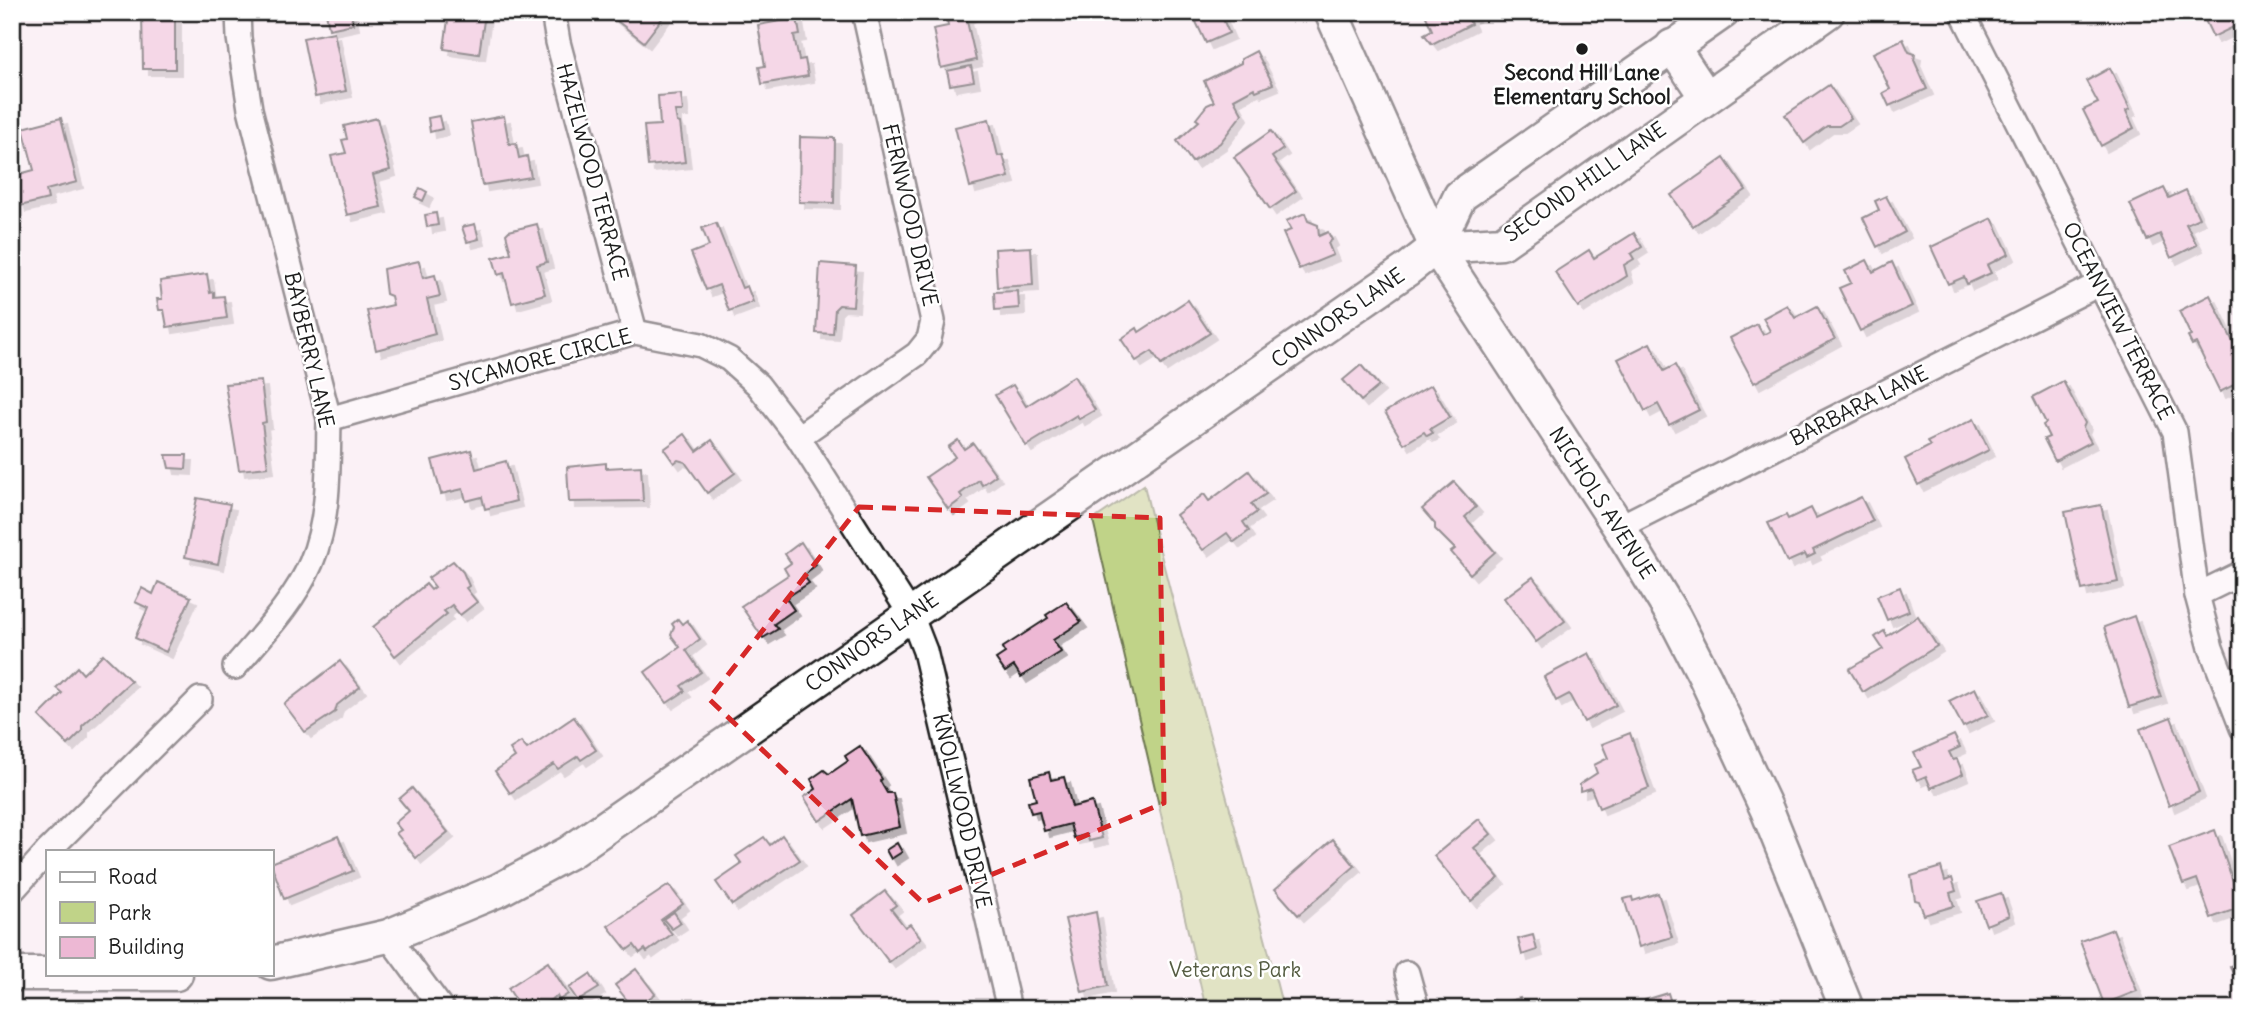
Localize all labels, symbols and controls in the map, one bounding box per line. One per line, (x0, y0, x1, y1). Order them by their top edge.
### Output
marker: Second Hill Lane Elementary School (1574, 41, 1590, 57)
place label: Second Hill Lane Elementary School (1493, 59, 1671, 110)
street label: HAZELWOOD TERRACE (551, 60, 634, 283)
street label: SECOND HILL LANE (1498, 116, 1671, 248)
street label: FERNWOOD DRIVE (876, 121, 945, 309)
street label: OCEANVIEW TERRACE (2057, 217, 2180, 424)
street label: CONNORS LANE (1266, 262, 1410, 374)
street label: BAYBERRY LANE (278, 269, 341, 430)
street label: SYCAMORE CIRCLE (446, 322, 634, 397)
street label: BARBARA LANE (1785, 359, 1932, 452)
street label: NICHOLS AVENUE (1543, 422, 1662, 584)
street label: CONNORS LANE (800, 586, 944, 698)
street label: KNOLLWOOD DRIVE (927, 711, 998, 911)
legend (46, 850, 273, 976)
text: Road (108, 863, 157, 890)
text: Park (108, 899, 151, 926)
text: Building (108, 933, 184, 960)
park label: Veterans Park (1169, 956, 1301, 983)

